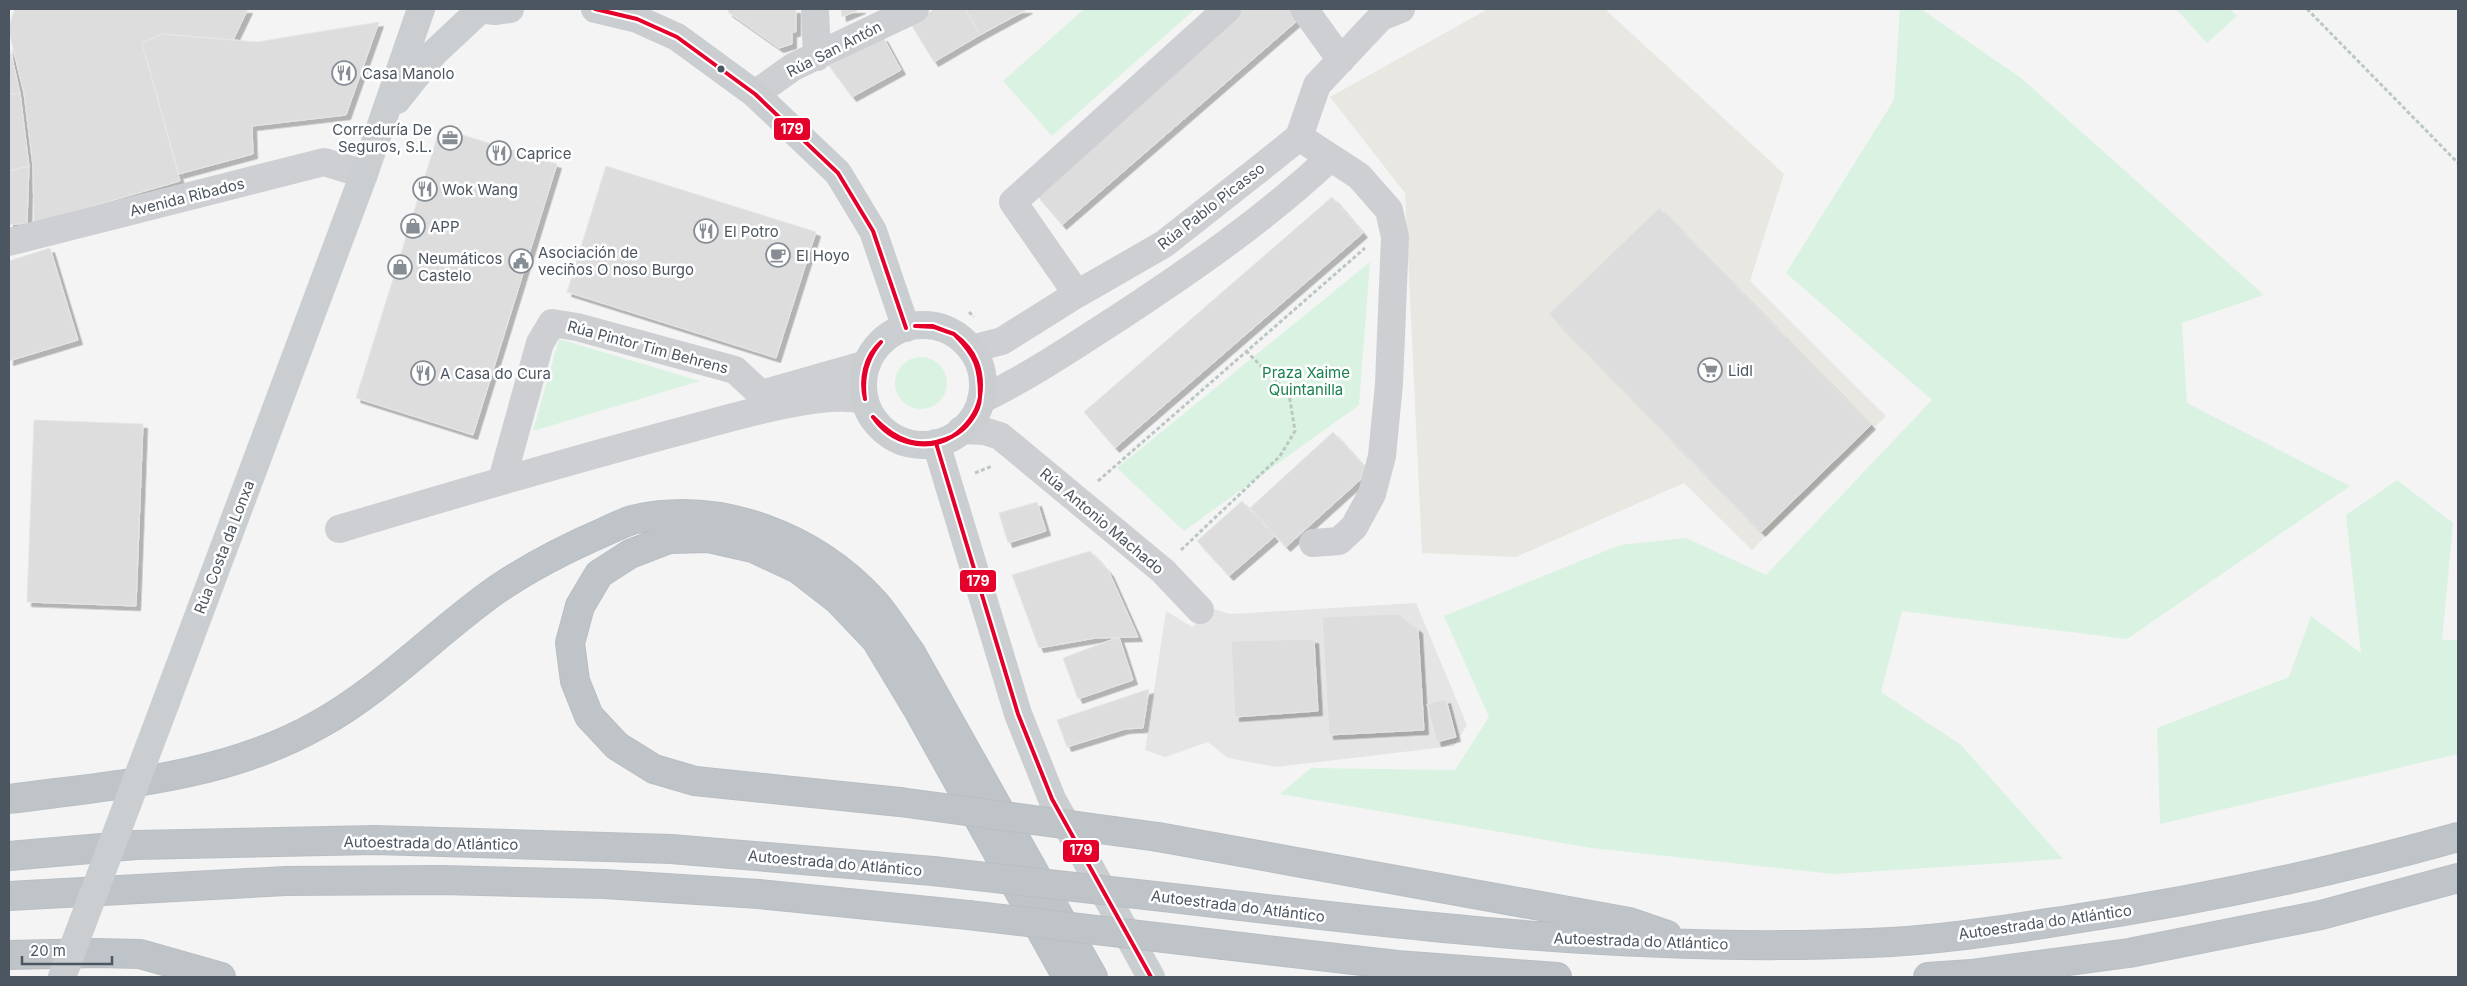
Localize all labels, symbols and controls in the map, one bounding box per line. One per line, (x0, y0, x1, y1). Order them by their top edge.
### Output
street label: Rúa San Antón (783, 17, 885, 81)
restaurant icon: Casa Manolo (331, 60, 357, 86)
place label: Casa Manolo (362, 64, 454, 83)
unlabelled marker (716, 64, 726, 74)
line badge: 179 (773, 117, 811, 141)
place label: Correduría De Seguros, S.L. (332, 120, 432, 156)
text: 179 (780, 120, 804, 137)
office icon: Correduría De Seguros, S.L. (437, 125, 463, 151)
restaurant icon: Caprice (486, 140, 512, 166)
place label: Caprice (516, 144, 571, 163)
street label: Rúa Pablo Picasso (1154, 158, 1268, 254)
street label: Avenida Ribados (128, 174, 246, 220)
restaurant icon: Wok Wang (412, 176, 438, 202)
place label: Wok Wang (442, 180, 518, 199)
shop icon: APP (400, 213, 426, 239)
place label: APP (430, 217, 460, 236)
restaurant icon: El Potro (693, 218, 719, 244)
place label: El Potro (724, 222, 779, 241)
cafe icon: El Hoyo (765, 242, 791, 268)
place label: Asociación de veciños O noso Burgo (538, 243, 694, 279)
place label: El Hoyo (796, 246, 850, 265)
public building icon: Asociación de veciños O noso Burgo (508, 248, 534, 274)
place label: Neumáticos Castelo (418, 249, 503, 285)
shop icon: Neumáticos Castelo (387, 254, 413, 280)
street label: Rúa Pintor Tim Behrens (565, 316, 731, 378)
supermarket icon: Lidl (1697, 357, 1723, 383)
restaurant icon: A Casa do Cura (410, 360, 436, 386)
place label: Lidl (1728, 361, 1753, 380)
park label: Praza Xaime Quintanilla (1262, 363, 1350, 399)
place label: A Casa do Cura (440, 364, 551, 383)
street label: Rúa Antonio Machado (1036, 464, 1168, 578)
street label: Rúa Costa da Lonxa (190, 478, 258, 616)
line badge: 179 (959, 569, 997, 593)
text: 179 (966, 572, 990, 589)
street label: Autoestrada do Atlántico (343, 832, 519, 854)
line badge: 179 (1062, 839, 1100, 863)
text: 179 (1069, 841, 1093, 858)
street label: Autoestrada do Atlántico (747, 846, 923, 880)
street label: Autoestrada do Atlántico (1150, 886, 1326, 926)
street label: Autoestrada do Atlántico (1957, 900, 2133, 944)
street label: Autoestrada do Atlántico (1553, 928, 1729, 954)
scale bar (22, 934, 112, 966)
text: 20 m (30, 941, 66, 960)

